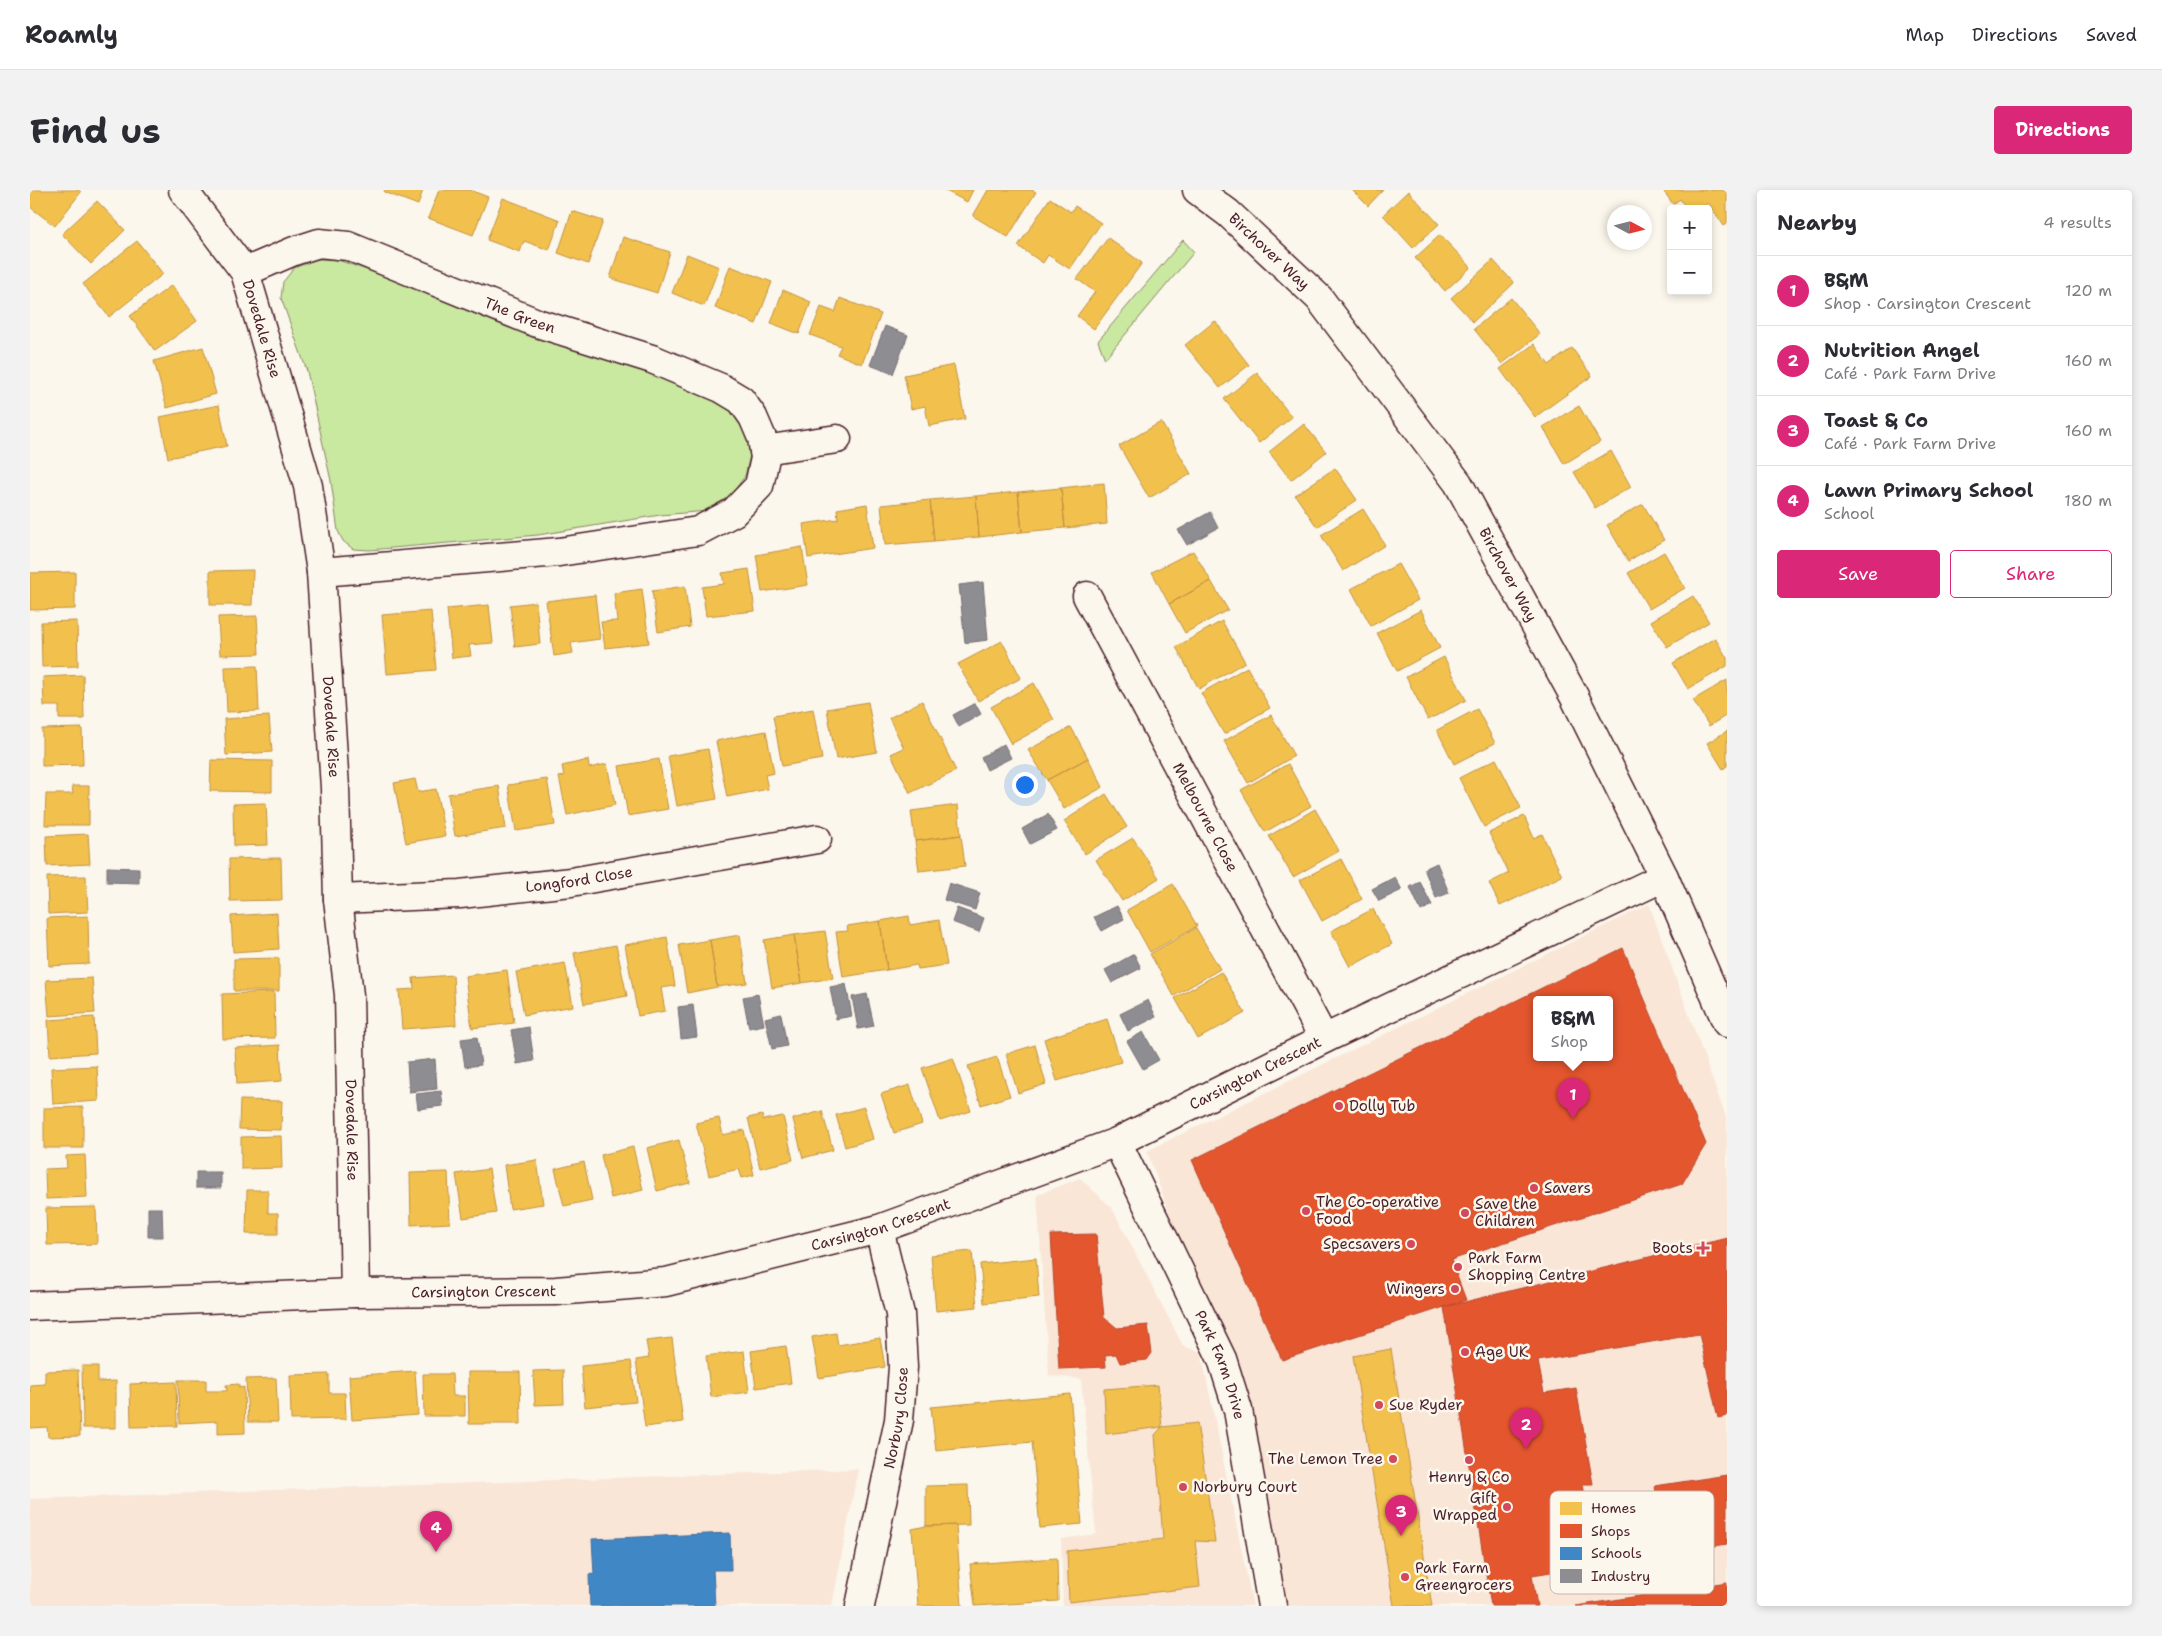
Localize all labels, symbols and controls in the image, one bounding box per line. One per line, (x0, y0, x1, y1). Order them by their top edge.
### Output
text: Roamly (25, 19, 118, 51)
text: Map (1906, 23, 1944, 47)
text: Directions (1972, 23, 2058, 47)
text: Saved (2086, 23, 2137, 47)
button: Directions (1994, 106, 2132, 154)
text: Find us (30, 107, 161, 154)
north arrow (1607, 205, 1652, 250)
map controls (1667, 205, 1712, 295)
button: + (1667, 205, 1712, 250)
street label: Birchover Way (1224, 209, 1314, 294)
text: Nearby (1777, 209, 1857, 237)
text: 4 results (2043, 212, 2112, 233)
button: − (1667, 250, 1712, 295)
text: B&M (1824, 268, 1868, 293)
street label: Dovedale Rise (238, 277, 286, 380)
text: 1 (1789, 280, 1797, 301)
text: 120 m (2065, 280, 2112, 301)
street label: The Green (481, 293, 558, 338)
text: Shop · Carsington Crescent (1824, 293, 2031, 314)
text: Nutrition Angel (1824, 338, 1980, 363)
text: 2 (1787, 350, 1799, 371)
text: 160 m (2065, 350, 2112, 371)
text: Café · Park Farm Drive (1824, 363, 1996, 384)
text: Toast & Co (1824, 408, 1928, 433)
text: 3 (1787, 420, 1799, 441)
text: 160 m (2065, 420, 2112, 441)
text: Café · Park Farm Drive (1824, 433, 1996, 454)
text: Lawn Primary School (1824, 478, 2033, 503)
text: 4 (1787, 490, 1799, 511)
text: 180 m (2064, 490, 2112, 511)
text: School (1824, 503, 1874, 524)
street label: Birchover Way (1474, 524, 1542, 625)
button: Save (1777, 550, 1940, 598)
button: Share (1950, 550, 2112, 598)
street label: Dovedale Rise (318, 675, 344, 778)
street label: Melbourne Close (1168, 759, 1243, 875)
your location (1012, 772, 1038, 798)
street label: Longford Close (524, 861, 634, 897)
popup (1533, 996, 1613, 1061)
text: B&M (1551, 1006, 1595, 1031)
text: Shop (1551, 1031, 1588, 1052)
street label: Carsington Crescent (1186, 1032, 1325, 1114)
pin: 1 (1557, 1078, 1589, 1119)
street label: Dovedale Rise (341, 1079, 363, 1181)
place label: Dolly Tub (1349, 1096, 1415, 1116)
marker: Dolly Tub (1333, 1100, 1345, 1112)
place label: Savers (1544, 1178, 1591, 1198)
marker: Savers (1528, 1182, 1540, 1194)
place label: The Co-operative Food (1316, 1192, 1439, 1229)
street label: Carsington Crescent (809, 1194, 953, 1256)
place label: Save the Children (1475, 1194, 1537, 1231)
marker: The Co-operative Food (1300, 1205, 1312, 1217)
marker: Save the Children (1459, 1207, 1471, 1219)
place label: Specsavers (1323, 1234, 1401, 1254)
marker: Specsavers (1405, 1238, 1417, 1250)
place label: Boots (1652, 1238, 1693, 1258)
marker: Boots (1697, 1242, 1709, 1254)
place label: Park Farm Shopping Centre (1468, 1248, 1586, 1285)
marker: Park Farm Shopping Centre (1452, 1261, 1464, 1273)
place label: Wingers (1386, 1279, 1445, 1299)
street label: Carsington Crescent (411, 1281, 556, 1302)
marker: Wingers (1449, 1283, 1461, 1295)
street label: Park Farm Drive (1190, 1307, 1249, 1421)
place label: Age UK (1475, 1342, 1529, 1362)
marker: Age UK (1459, 1346, 1471, 1358)
street label: Norbury Close (879, 1366, 913, 1470)
place label: Sue Ryder (1389, 1395, 1462, 1415)
marker: Sue Ryder (1373, 1399, 1385, 1411)
pin: 2 (1510, 1408, 1542, 1449)
place label: The Lemon Tree (1268, 1449, 1383, 1469)
marker: The Lemon Tree (1387, 1453, 1399, 1465)
marker: Henry & Co (1463, 1454, 1475, 1466)
place label: Henry & Co (1429, 1467, 1509, 1487)
place label: Norbury Court (1193, 1477, 1297, 1497)
marker: Norbury Court (1177, 1481, 1189, 1493)
place label: Gift Wrapped (1433, 1488, 1497, 1525)
legend (1550, 1491, 1714, 1594)
pin: 3 (1385, 1495, 1417, 1536)
text: Homes (1591, 1499, 1636, 1517)
marker: Gift Wrapped (1501, 1501, 1513, 1513)
pin: 4 (420, 1511, 452, 1552)
text: Shops (1591, 1522, 1630, 1540)
text: Schools (1591, 1544, 1642, 1562)
place label: Park Farm Greengrocers (1415, 1558, 1512, 1595)
text: Industry (1591, 1567, 1650, 1585)
marker: Park Farm Greengrocers (1399, 1571, 1411, 1583)

